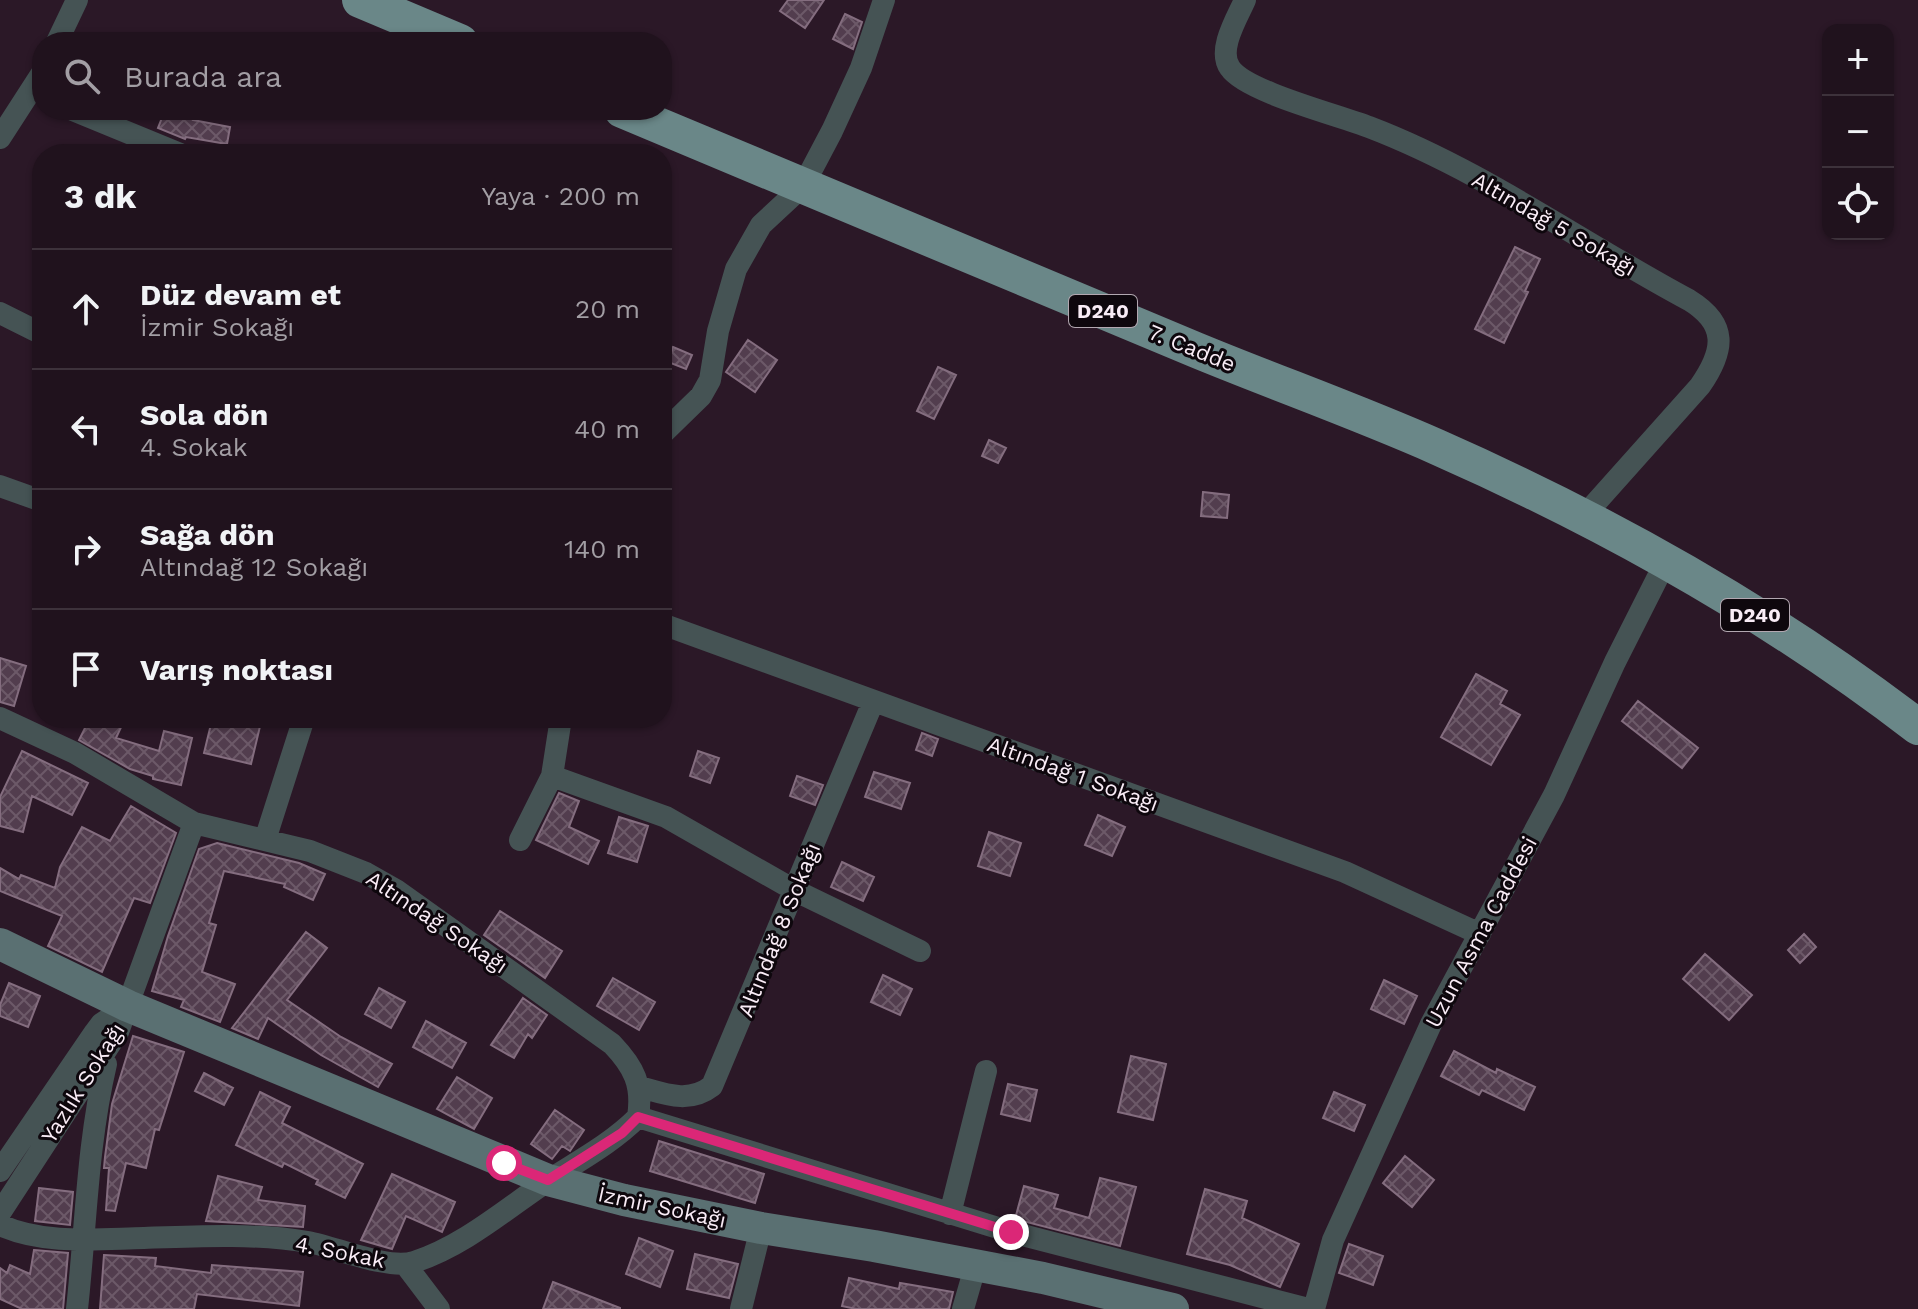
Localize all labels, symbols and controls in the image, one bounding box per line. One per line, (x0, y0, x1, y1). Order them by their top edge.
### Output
map controls (1822, 24, 1894, 240)
button: + (1822, 24, 1894, 96)
search box (32, 32, 672, 120)
icon: search (60, 54, 104, 98)
text: Burada ara (124, 59, 282, 94)
button: − (1822, 96, 1894, 168)
street label: Altındağ 5 Sokağı (1468, 167, 1640, 281)
button: locate (1822, 168, 1894, 240)
text: 3 dk (64, 176, 136, 216)
text: Yaya · 200 m (481, 181, 640, 211)
text: Düz devam et (140, 277, 341, 312)
icon: ahead (64, 287, 108, 331)
text: 20 m (575, 294, 640, 324)
road number: D240 (1069, 295, 1137, 327)
text: İzmir Sokağı (140, 312, 294, 342)
street label: 7. Cadde (1145, 319, 1239, 377)
text: Sola dön (140, 397, 268, 432)
icon: left (64, 407, 108, 451)
text: 40 m (574, 414, 640, 444)
text: 4. Sokak (140, 432, 248, 462)
text: Sağa dön (140, 517, 275, 552)
icon: right (64, 527, 108, 571)
text: 140 m (564, 534, 640, 564)
text: Altındağ 12 Sokağı (140, 552, 368, 582)
road number: D240 (1721, 599, 1789, 631)
icon: arrive (64, 647, 108, 691)
text: Varış noktası (140, 652, 333, 687)
street label: Altındağ 1 Sokağı (984, 731, 1162, 817)
street label: Uzun Asma Caddesi (1420, 832, 1542, 1032)
street label: Altındağ 8 Sokağı (733, 839, 825, 1021)
street label: Altındağ Sokağı (362, 866, 512, 978)
street label: Yazlık Sokağı (36, 1018, 130, 1148)
route start (486, 1145, 522, 1181)
street label: İzmir Sokağı (596, 1181, 728, 1233)
route end (993, 1214, 1029, 1250)
street label: 4. Sokak (293, 1231, 387, 1273)

